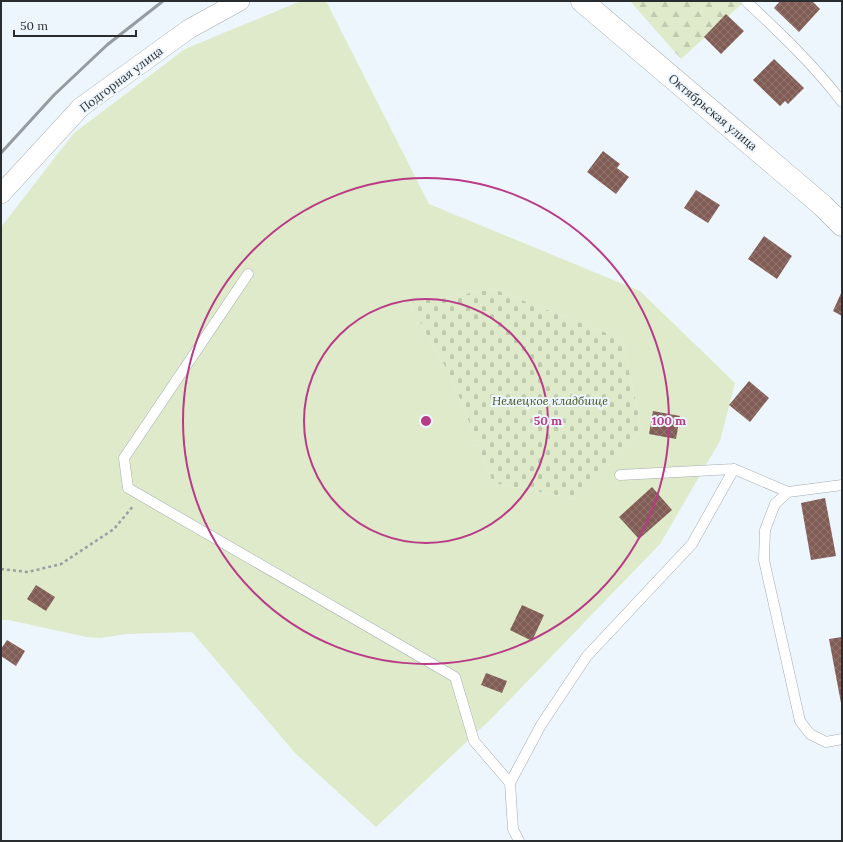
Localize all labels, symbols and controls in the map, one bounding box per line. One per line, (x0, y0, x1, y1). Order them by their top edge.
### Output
scale bar (14, 12, 136, 38)
text: 50 m (20, 18, 48, 33)
street label: Подгорная улица (76, 43, 166, 115)
street label: Октябрьская улица (665, 70, 761, 154)
park label: Немецкое кладбище (492, 393, 608, 408)
text: 50 m (534, 413, 562, 428)
text: 100 m (652, 413, 686, 428)
centre of rings (419, 414, 433, 428)

